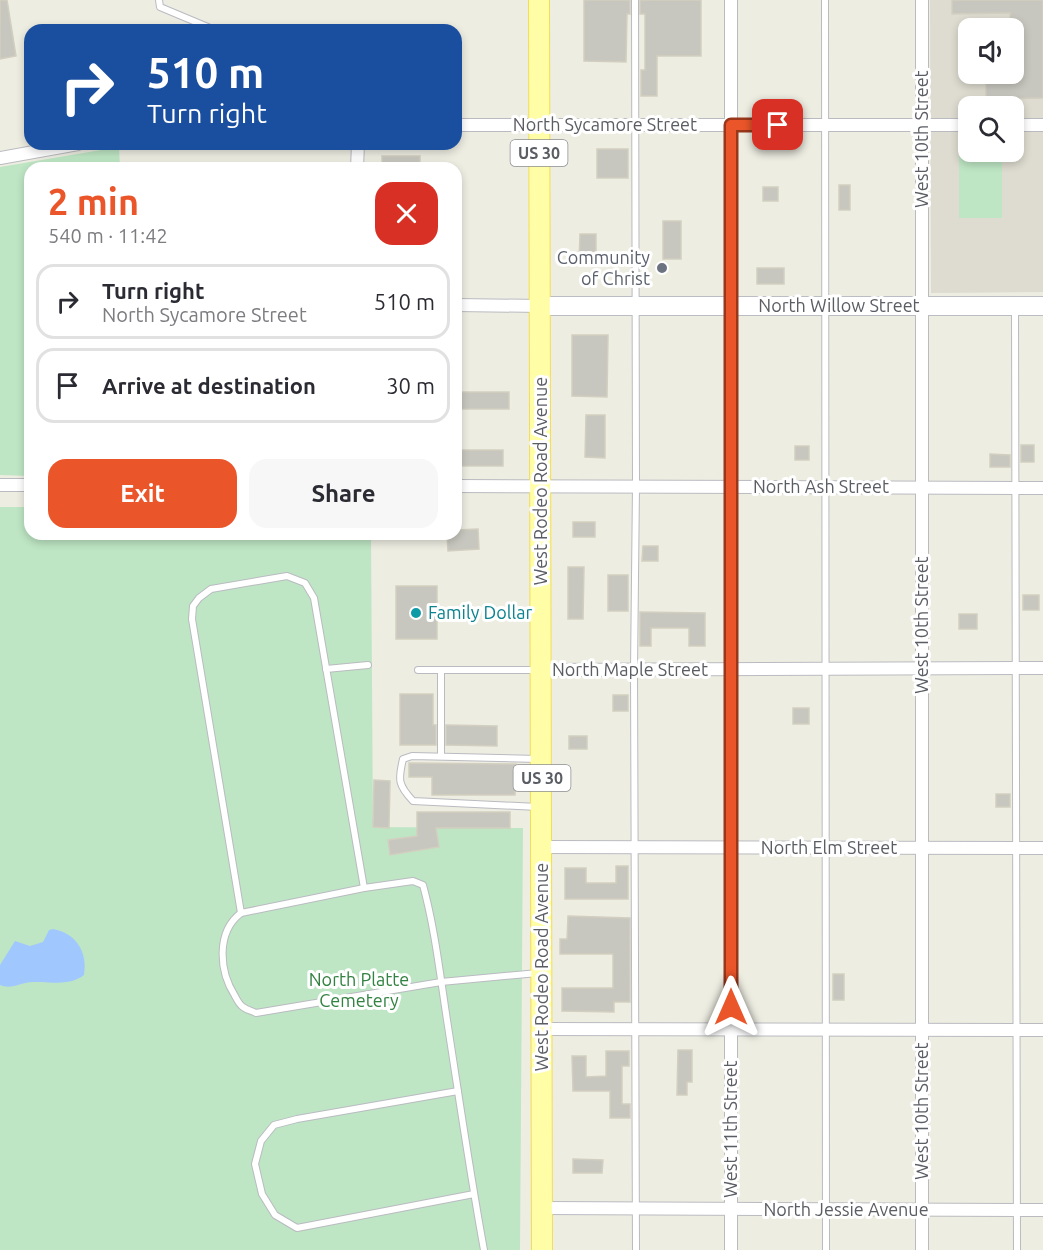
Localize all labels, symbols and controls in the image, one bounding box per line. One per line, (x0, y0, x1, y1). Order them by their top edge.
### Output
map controls (958, 18, 1024, 162)
button: sound (958, 18, 1024, 84)
icon: right (48, 48, 126, 126)
text: 510 m (147, 49, 264, 96)
street label: West 10th Street (911, 70, 931, 208)
button: search (958, 96, 1024, 162)
text: Turn right (147, 98, 267, 128)
pin (752, 99, 803, 150)
icon: arrive (761, 108, 794, 141)
street label: North Sycamore Street (513, 114, 697, 134)
road number: US 30 (510, 140, 568, 166)
text: 2 min (48, 181, 139, 222)
button: close (375, 182, 438, 245)
text: 540 m · 11:42 (48, 224, 168, 247)
place label: Community of Christ (557, 247, 650, 288)
marker: Community of Christ (655, 261, 669, 275)
text: Turn right (102, 278, 204, 303)
icon: right (51, 285, 84, 318)
text: 510 m (374, 289, 435, 314)
street label: North Willow Street (758, 295, 920, 315)
text: North Sycamore Street (102, 303, 307, 326)
icon: arrive (51, 369, 84, 402)
text: Arrive at destination (102, 373, 316, 398)
text: 30 m (386, 373, 435, 398)
street label: West Rodeo Road Avenue (530, 377, 550, 585)
button: Exit (48, 459, 237, 528)
button: Share (249, 459, 438, 528)
street label: North Ash Street (753, 476, 889, 496)
street label: West 10th Street (911, 556, 931, 694)
place label: Family Dollar (428, 602, 532, 622)
marker: Family Dollar (409, 606, 423, 620)
street label: North Maple Street (552, 659, 708, 679)
road number: US 30 (514, 765, 570, 791)
street label: North Elm Street (761, 837, 897, 857)
street label: West Rodeo Road Avenue (531, 863, 551, 1071)
park label: North Platte Cemetery (309, 969, 409, 1010)
position arrow (699, 975, 763, 1039)
street label: West 10th Street (911, 1042, 931, 1180)
street label: West 11th Street (720, 1060, 740, 1198)
street label: North Jessie Avenue (763, 1199, 929, 1219)

